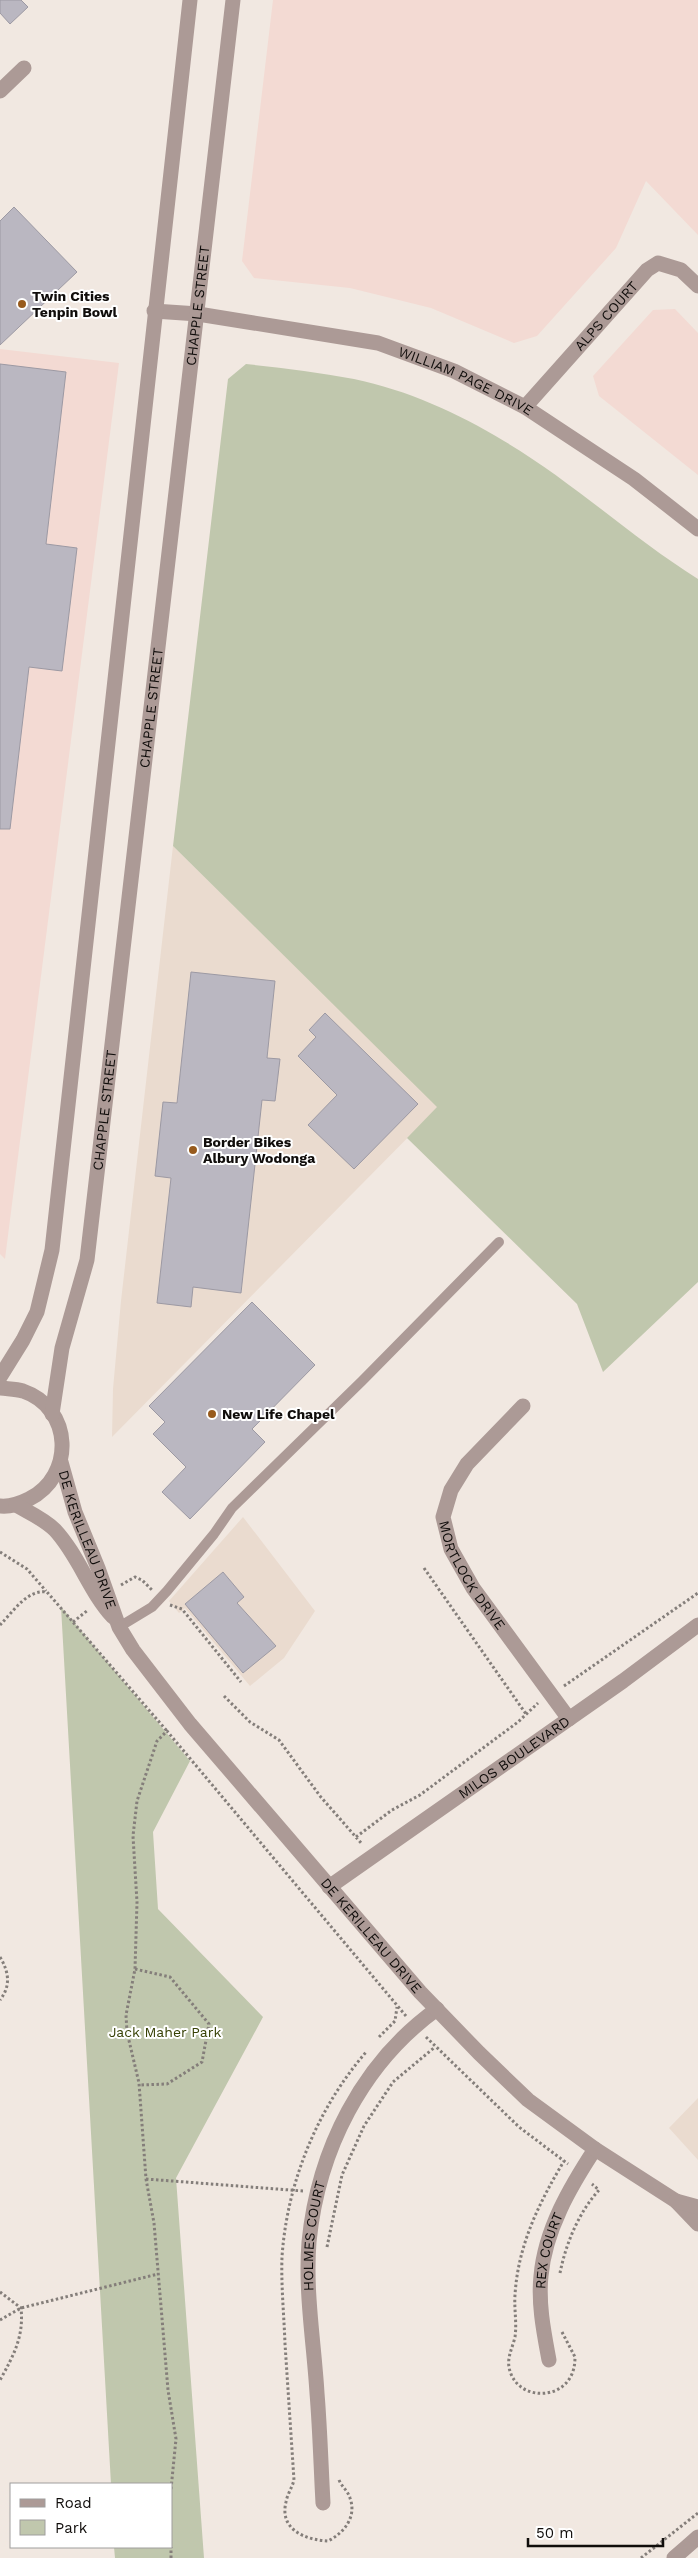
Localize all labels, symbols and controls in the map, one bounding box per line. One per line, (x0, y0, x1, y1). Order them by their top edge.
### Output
street label: CHAPPLE STREET (183, 244, 213, 367)
street label: ALPS COURT (571, 278, 642, 354)
place label: Twin Cities Tenpin Bowl (32, 288, 118, 320)
marker: Twin Cities Tenpin Bowl (16, 298, 28, 310)
street label: WILLIAM PAGE DRIVE (396, 343, 537, 418)
street label: CHAPPLE STREET (136, 646, 166, 769)
street label: CHAPPLE STREET (89, 1049, 119, 1171)
place label: Border Bikes Albury Wodonga (203, 1134, 316, 1166)
marker: Border Bikes Albury Wodonga (187, 1144, 199, 1156)
place label: New Life Chapel (222, 1406, 335, 1422)
marker: New Life Chapel (206, 1408, 218, 1420)
street label: DE KERILLEAU DRIVE (56, 1468, 120, 1611)
street label: MORTLOCK DRIVE (436, 1519, 509, 1633)
street label: MILOS BOULEVARD (455, 1713, 573, 1802)
street label: DE KERILLEAU DRIVE (318, 1875, 425, 1996)
park label: Jack Maher Park (109, 2024, 221, 2040)
street label: HOLMES COURT (300, 2178, 328, 2291)
street label: REX COURT (532, 2209, 566, 2289)
legend (10, 2483, 172, 2548)
text: Road (55, 2494, 92, 2512)
scale bar (528, 2516, 663, 2548)
text: Park (55, 2519, 88, 2537)
text: 50 m (536, 2524, 573, 2542)

